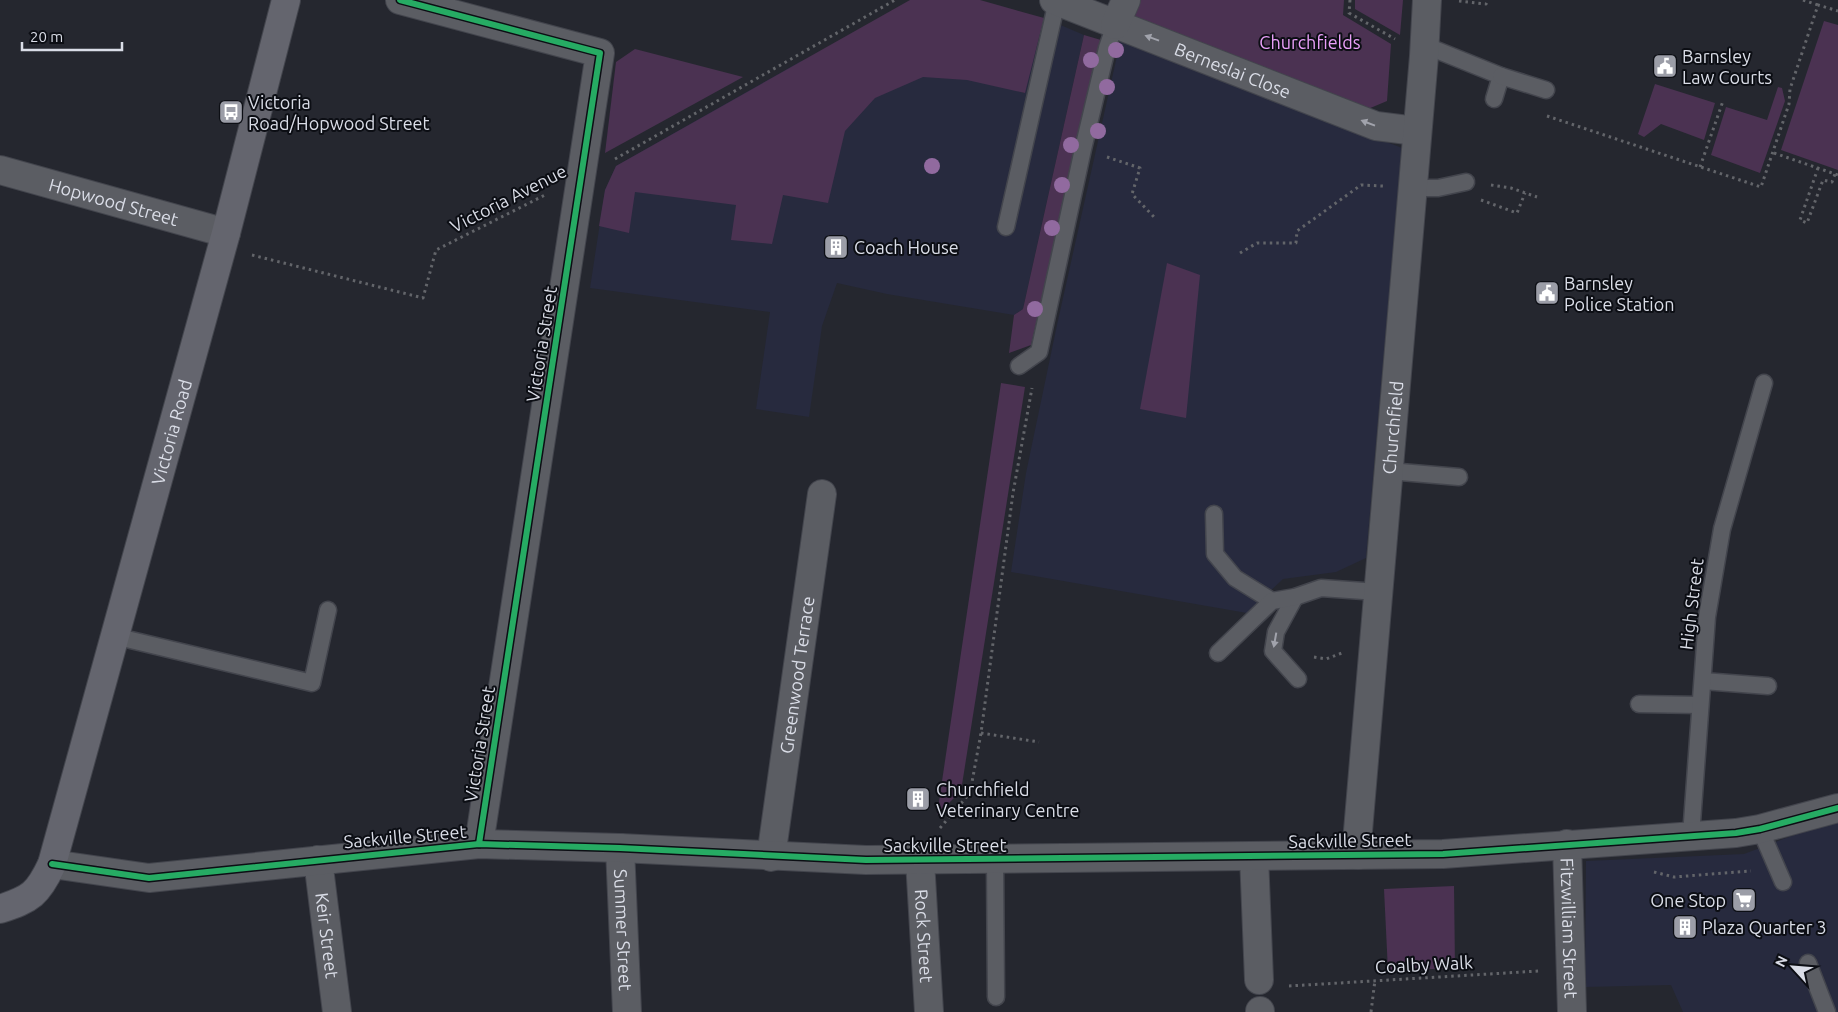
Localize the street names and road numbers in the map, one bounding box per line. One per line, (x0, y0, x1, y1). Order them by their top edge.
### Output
street label: Berneslai Close (1172, 38, 1294, 102)
street label: Victoria Avenue (447, 160, 569, 236)
street label: Hopwood Street (47, 174, 181, 229)
street label: Victoria Street (522, 285, 560, 403)
street label: Victoria Road (147, 377, 195, 487)
street label: Churchfield (1378, 380, 1406, 475)
street label: High Street (1675, 557, 1707, 651)
street label: Greenwood Terrace (776, 595, 818, 755)
street label: Victoria Street (460, 685, 498, 803)
street label: Sackville Street (343, 821, 467, 851)
street label: Sackville Street (1288, 829, 1412, 851)
street label: Sackville Street (883, 835, 1007, 855)
street label: Fitzwilliam Street (1557, 857, 1582, 999)
street label: Summer Street (611, 869, 636, 991)
street label: Rock Street (912, 889, 937, 983)
street label: Keir Street (312, 891, 343, 979)
street label: Coalby Walk (1374, 951, 1474, 977)

